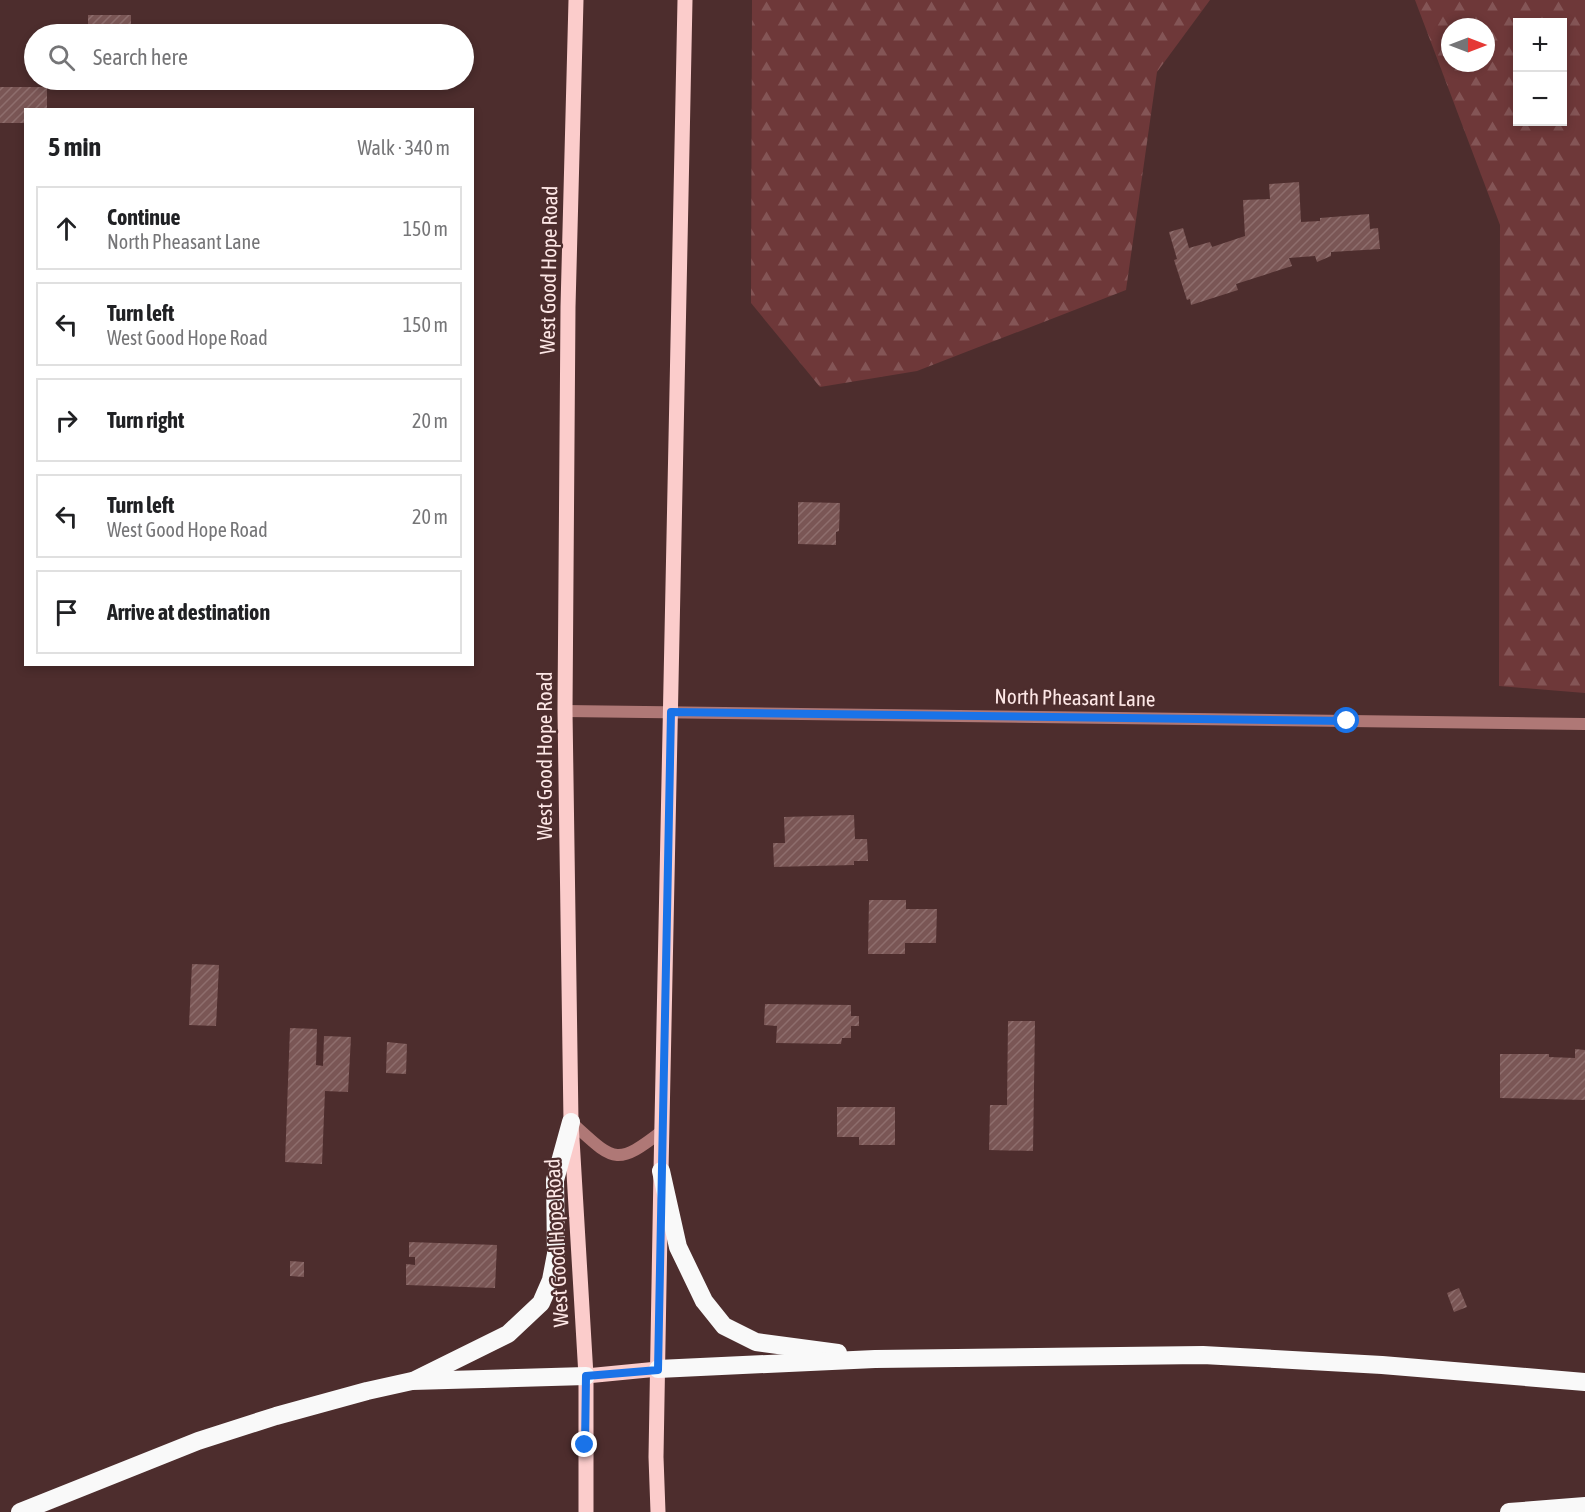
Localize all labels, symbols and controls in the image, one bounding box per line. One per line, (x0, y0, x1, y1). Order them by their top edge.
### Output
north arrow (1441, 18, 1495, 72)
map controls (1513, 18, 1567, 126)
button: + (1513, 18, 1567, 72)
search box (24, 24, 474, 90)
icon: search (45, 41, 78, 74)
text: Search here (93, 44, 188, 70)
button: − (1513, 72, 1567, 126)
text: 5 min (48, 132, 101, 162)
text: Walk · 340 m (358, 136, 450, 159)
street label: West Good Hope Road (535, 185, 561, 355)
text: Continue (107, 204, 181, 230)
icon: ahead (50, 212, 83, 245)
text: 150 m (403, 217, 448, 240)
text: North Pheasant Lane (107, 230, 260, 253)
text: Turn left (107, 300, 174, 326)
icon: left (50, 308, 83, 341)
text: 150 m (403, 313, 448, 336)
text: West Good Hope Road (107, 326, 268, 349)
icon: right (50, 404, 83, 437)
text: Turn right (107, 407, 184, 433)
text: 20 m (412, 409, 448, 432)
text: Turn left (107, 492, 174, 518)
icon: left (50, 500, 83, 533)
text: 20 m (412, 505, 448, 528)
text: West Good Hope Road (107, 518, 268, 541)
icon: arrive (50, 596, 83, 629)
text: Arrive at destination (107, 599, 270, 625)
street label: West Good Hope Road (532, 672, 556, 840)
street label: North Pheasant Lane (994, 684, 1156, 710)
route start (1333, 707, 1359, 733)
street label: West Good Hope Road (540, 1158, 572, 1328)
route end (571, 1431, 597, 1457)

